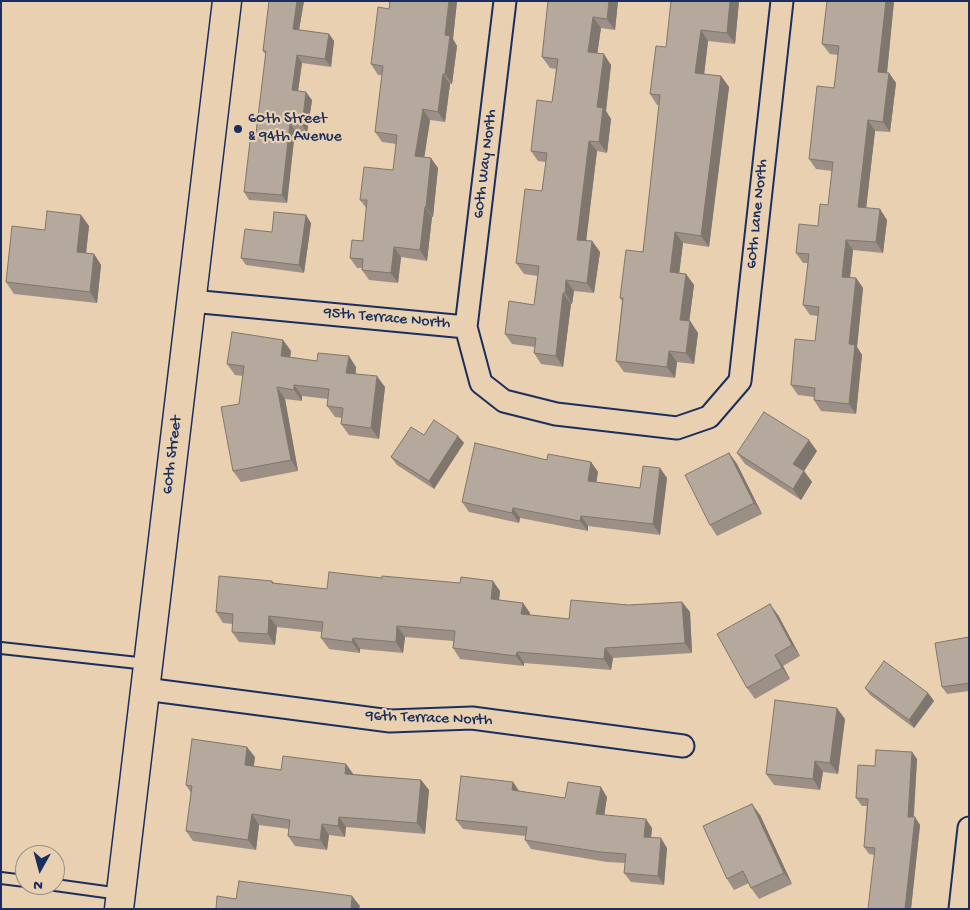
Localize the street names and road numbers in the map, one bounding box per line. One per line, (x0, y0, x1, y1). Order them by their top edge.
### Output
street label: 60th Way North (470, 108, 502, 220)
street label: 60th Lane North (743, 158, 773, 270)
street label: 95th Terrace North (323, 304, 451, 334)
street label: 60th Street (159, 415, 187, 495)
street label: 96th Terrace North (365, 707, 493, 731)

